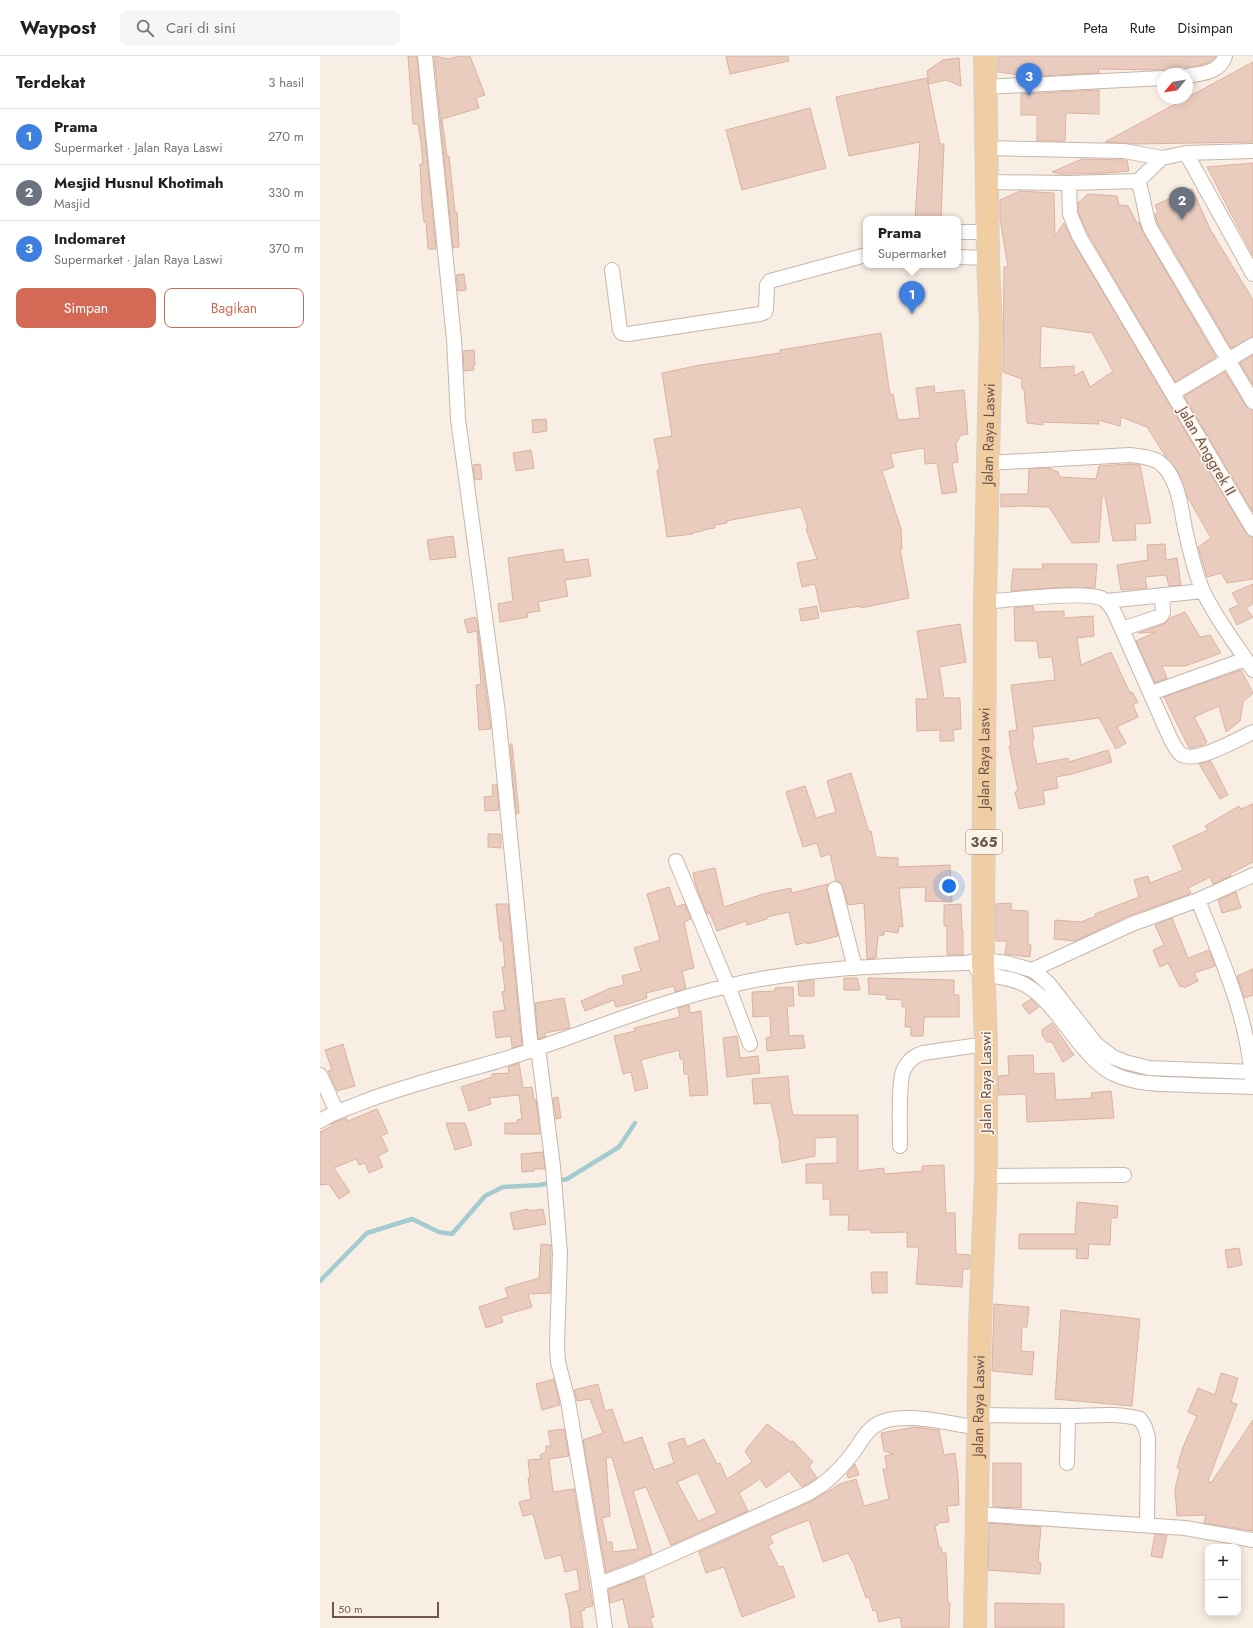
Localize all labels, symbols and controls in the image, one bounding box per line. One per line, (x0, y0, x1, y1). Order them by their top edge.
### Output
search box (120, 10, 400, 46)
text: Waypost (20, 14, 96, 41)
icon: search (134, 17, 156, 39)
text: Cari di sini (166, 17, 236, 39)
text: Peta (1083, 18, 1108, 38)
text: Rute (1130, 18, 1156, 38)
text: Disimpan (1178, 18, 1233, 38)
pin: 3 (1016, 63, 1042, 96)
north arrow (1157, 68, 1193, 104)
text: Terdekat (16, 70, 85, 94)
text: 3 hasil (268, 73, 304, 92)
text: Prama (54, 116, 98, 138)
text: 1 (26, 127, 32, 146)
text: 270 m (268, 127, 304, 146)
text: Supermarket · Jalan Raya Laswi (54, 138, 223, 157)
text: Mesjid Husnul Khotimah (54, 172, 224, 194)
text: 2 (25, 183, 33, 202)
text: 330 m (268, 183, 304, 202)
pin: 2 (1169, 187, 1195, 220)
text: Masjid (54, 194, 90, 213)
popup (863, 216, 961, 268)
text: Prama (878, 222, 921, 244)
text: Indomaret (54, 228, 125, 250)
text: 3 (25, 239, 33, 258)
text: 370 m (268, 239, 304, 258)
text: Supermarket (878, 244, 946, 263)
text: Supermarket · Jalan Raya Laswi (54, 250, 223, 269)
pin: 1 (899, 281, 925, 314)
button: Simpan (16, 288, 156, 328)
button: Bagikan (164, 288, 304, 328)
street label: Jalan Raya Laswi (977, 383, 1001, 487)
street label: Jalan Anggrek II (1172, 401, 1241, 500)
street label: Jalan Raya Laswi (973, 707, 995, 811)
road number: 365 (966, 830, 1002, 854)
your location (939, 876, 959, 896)
street label: Jalan Raya Laswi (975, 1031, 997, 1135)
street label: Jalan Raya Laswi (967, 1355, 990, 1459)
map controls (1205, 1544, 1241, 1616)
button: + (1205, 1544, 1241, 1580)
button: − (1205, 1580, 1241, 1616)
scale bar (332, 1600, 439, 1619)
text: 50 m (338, 1601, 363, 1617)

